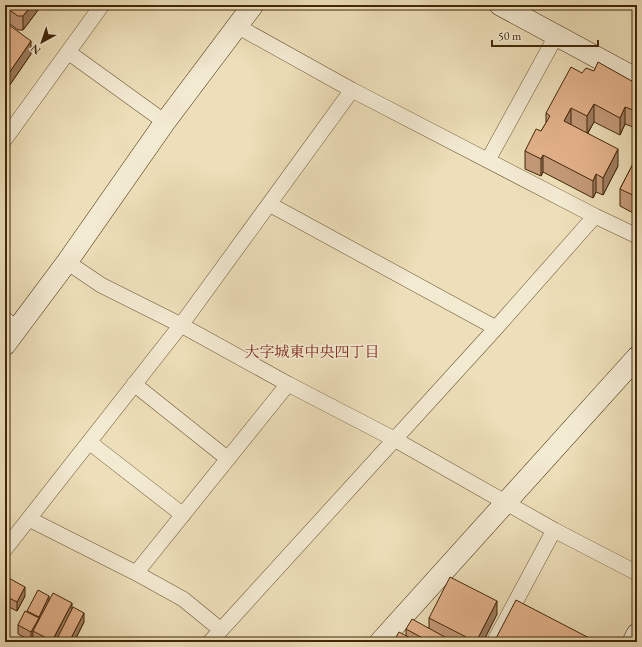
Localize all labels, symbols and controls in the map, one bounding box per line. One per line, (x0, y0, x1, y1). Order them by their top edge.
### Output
north arrow (22, 22, 62, 62)
scale bar (492, 22, 598, 48)
text: 50 m (498, 28, 522, 44)
text: N (28, 41, 43, 58)
district label: 大字城東中央四丁目 (244, 342, 380, 361)

